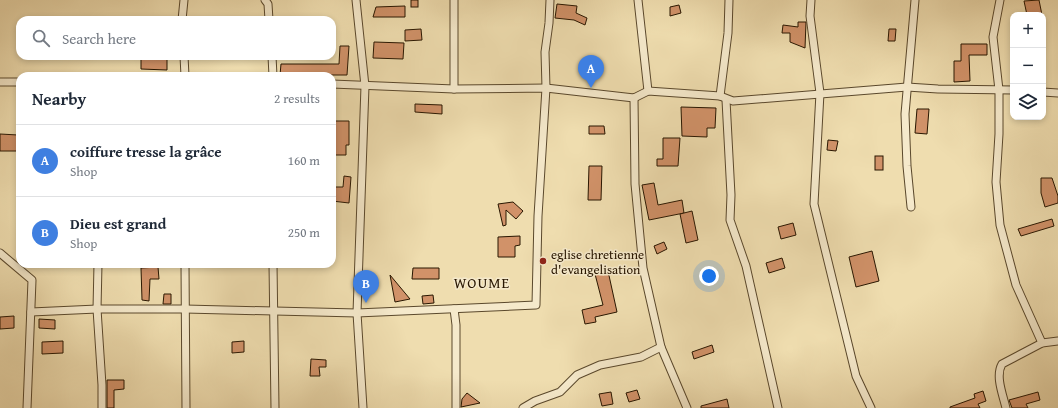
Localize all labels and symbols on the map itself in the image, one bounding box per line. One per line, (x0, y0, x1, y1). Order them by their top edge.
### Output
pin: A (578, 55, 604, 88)
place label: eglise chretienne d'evangelisation (551, 245, 644, 279)
marker: eglise chretienne d'evangelisation (538, 256, 548, 266)
your location (699, 266, 719, 286)
pin: B (353, 270, 379, 303)
district label: WOUME (454, 272, 510, 293)

